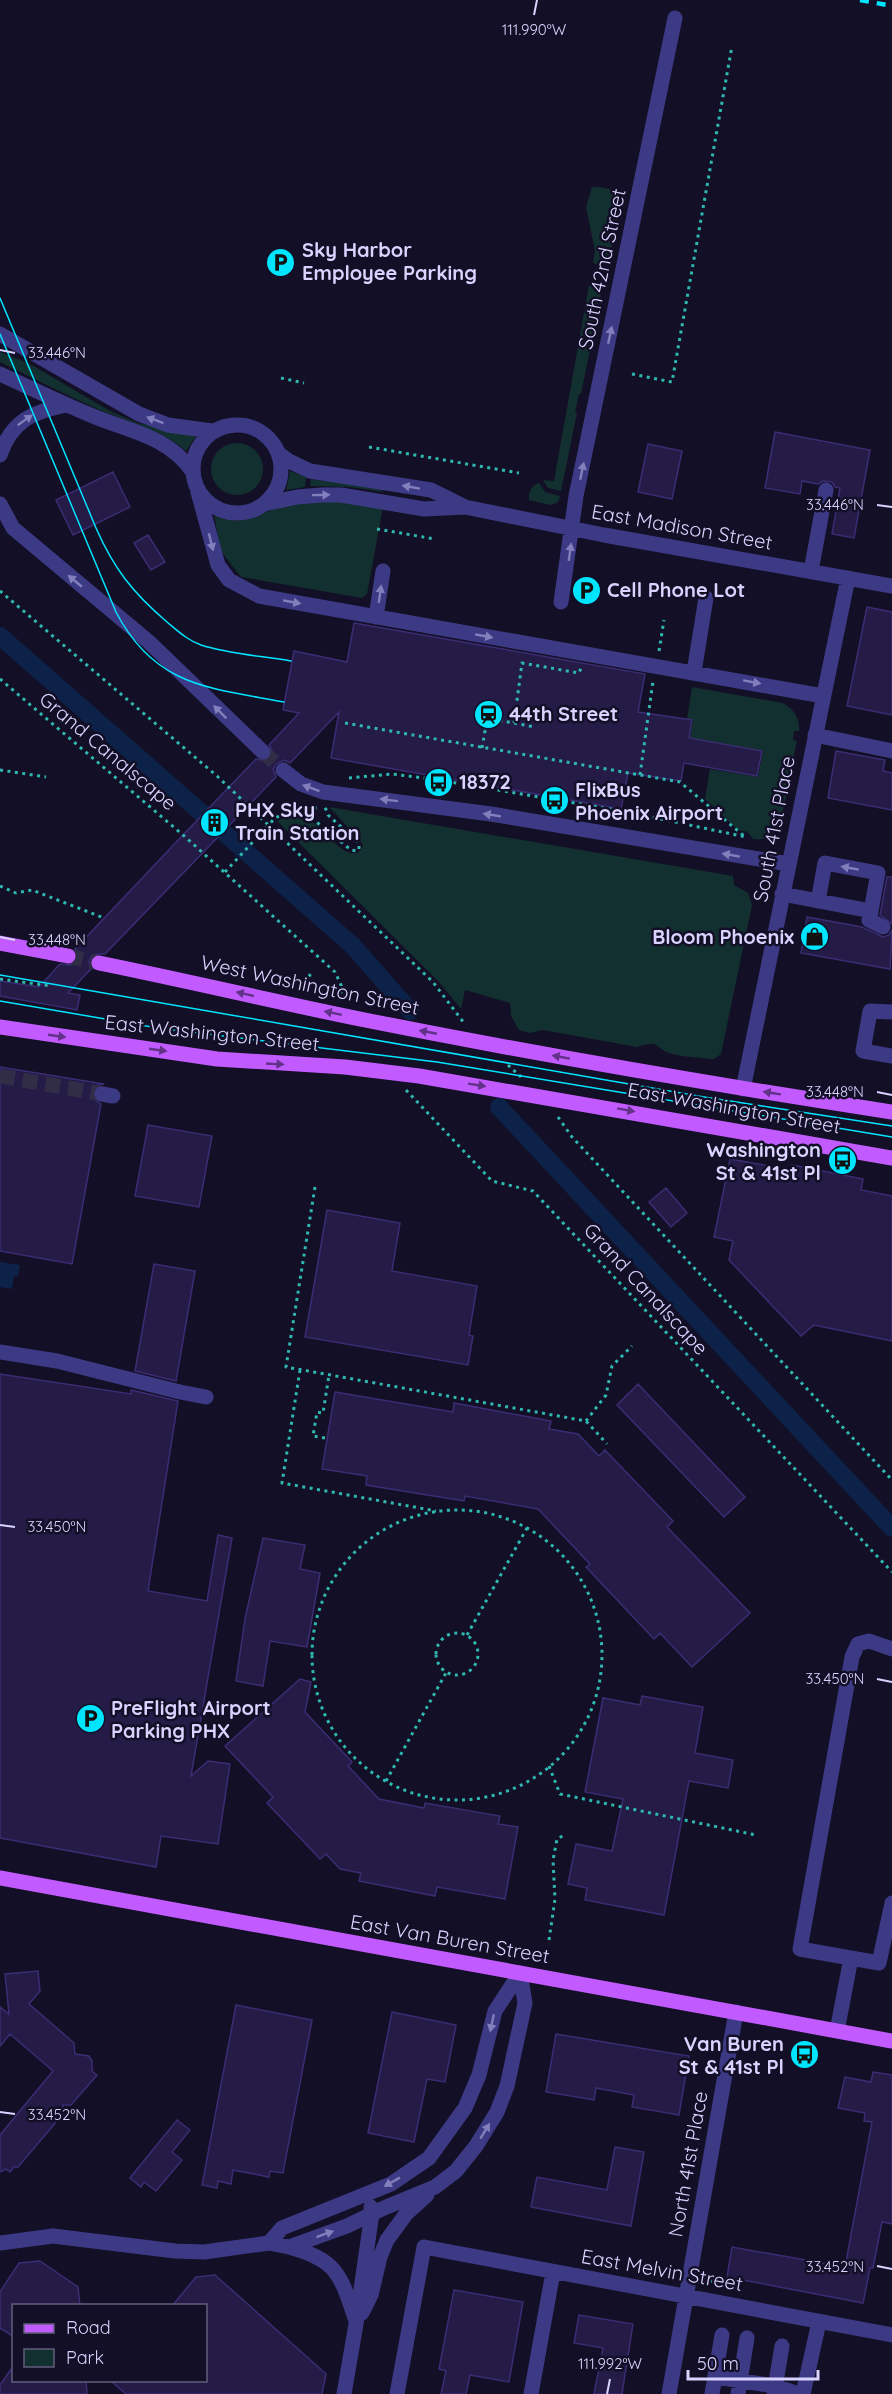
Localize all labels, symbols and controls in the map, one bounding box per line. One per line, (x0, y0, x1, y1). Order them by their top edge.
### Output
text: 111.990°W (502, 20, 567, 39)
street label: South 42nd Street (572, 186, 631, 352)
place label: Sky Harbor Employee Parking (302, 237, 477, 285)
parking icon: Sky Harbor Employee Parking (265, 246, 297, 278)
one-way arrow (606, 325, 615, 344)
text: 33.446°N (28, 343, 86, 362)
one-way arrow (17, 414, 33, 426)
one-way arrow (146, 415, 164, 424)
one-way arrow (577, 462, 587, 480)
one-way arrow (401, 482, 420, 491)
one-way arrow (312, 490, 331, 500)
text: 33.446°N (806, 495, 864, 514)
street label: East Madison Street (590, 498, 775, 555)
one-way arrow (206, 533, 216, 551)
one-way arrow (565, 542, 574, 561)
parking icon: Cell Phone Lot (570, 574, 602, 606)
one-way arrow (67, 575, 83, 588)
place label: Cell Phone Lot (607, 577, 745, 602)
one-way arrow (375, 584, 384, 603)
one-way arrow (283, 598, 302, 607)
one-way arrow (475, 631, 494, 640)
one-way arrow (742, 678, 761, 687)
street label: Grand Canalscape (35, 686, 182, 815)
station icon: 44th Street (472, 698, 504, 730)
place label: 44th Street (509, 701, 618, 726)
one-way arrow (214, 705, 228, 719)
street label: South 41st Place (747, 754, 800, 904)
bus stop icon: 18372 (422, 766, 454, 798)
place label: 18372 (459, 769, 511, 794)
place label: FlixBus Phoenix Airport (575, 777, 723, 825)
one-way arrow (302, 782, 320, 792)
bus stop icon: FlixBus Phoenix Airport (538, 785, 570, 817)
one-way arrow (379, 795, 398, 805)
place label: PHX Sky Train Station (235, 797, 360, 845)
building icon: PHX Sky Train Station (198, 806, 230, 838)
one-way arrow (482, 810, 501, 819)
one-way arrow (722, 850, 741, 859)
one-way arrow (841, 863, 860, 872)
shop icon: Bloom Phoenix (799, 921, 831, 953)
place label: Bloom Phoenix (652, 924, 794, 949)
text: 33.448°N (28, 930, 86, 949)
street label: West Washington Street (199, 949, 422, 1020)
one-way arrow (236, 988, 255, 998)
one-way arrow (324, 1008, 342, 1018)
street label: East Washington Street (103, 1009, 321, 1056)
one-way arrow (418, 1027, 437, 1036)
one-way arrow (48, 1031, 67, 1040)
one-way arrow (148, 1046, 167, 1055)
one-way arrow (552, 1052, 571, 1061)
one-way arrow (266, 1059, 285, 1068)
street label: East Washington Street (626, 1076, 843, 1139)
one-way arrow (468, 1081, 487, 1090)
text: 33.448°N (806, 1082, 864, 1101)
one-way arrow (762, 1089, 781, 1098)
one-way arrow (617, 1106, 636, 1115)
place label: Washington St & 41st Pl (707, 1137, 821, 1185)
bus stop icon: Washington St & 41st Pl (826, 1145, 858, 1177)
street label: Grand Canalscape (579, 1217, 714, 1360)
text: 33.450°N (27, 1517, 87, 1536)
text: 33.450°N (805, 1669, 865, 1688)
place label: PreFlight Airport Parking PHX (111, 1695, 271, 1743)
parking icon: PreFlight Airport Parking PHX (74, 1703, 106, 1735)
street label: East Van Buren Street (348, 1909, 552, 1968)
one-way arrow (487, 2014, 496, 2033)
place label: Van Buren St & 41st Pl (679, 2031, 784, 2079)
bus stop icon: Van Buren St & 41st Pl (789, 2039, 821, 2071)
street label: North 41st Place (662, 2089, 713, 2239)
text: 33.452°N (28, 2105, 86, 2124)
one-way arrow (479, 2123, 490, 2139)
one-way arrow (384, 2176, 400, 2187)
one-way arrow (316, 2228, 334, 2238)
street label: East Melvin Street (579, 2243, 745, 2296)
text: 33.452°N (806, 2257, 864, 2276)
legend (12, 2304, 207, 2382)
text: Road (66, 2316, 111, 2339)
scale bar (688, 2343, 818, 2381)
text: Park (66, 2346, 104, 2369)
text: 50 m (697, 2352, 739, 2375)
text: 111.992°W (578, 2354, 642, 2373)

